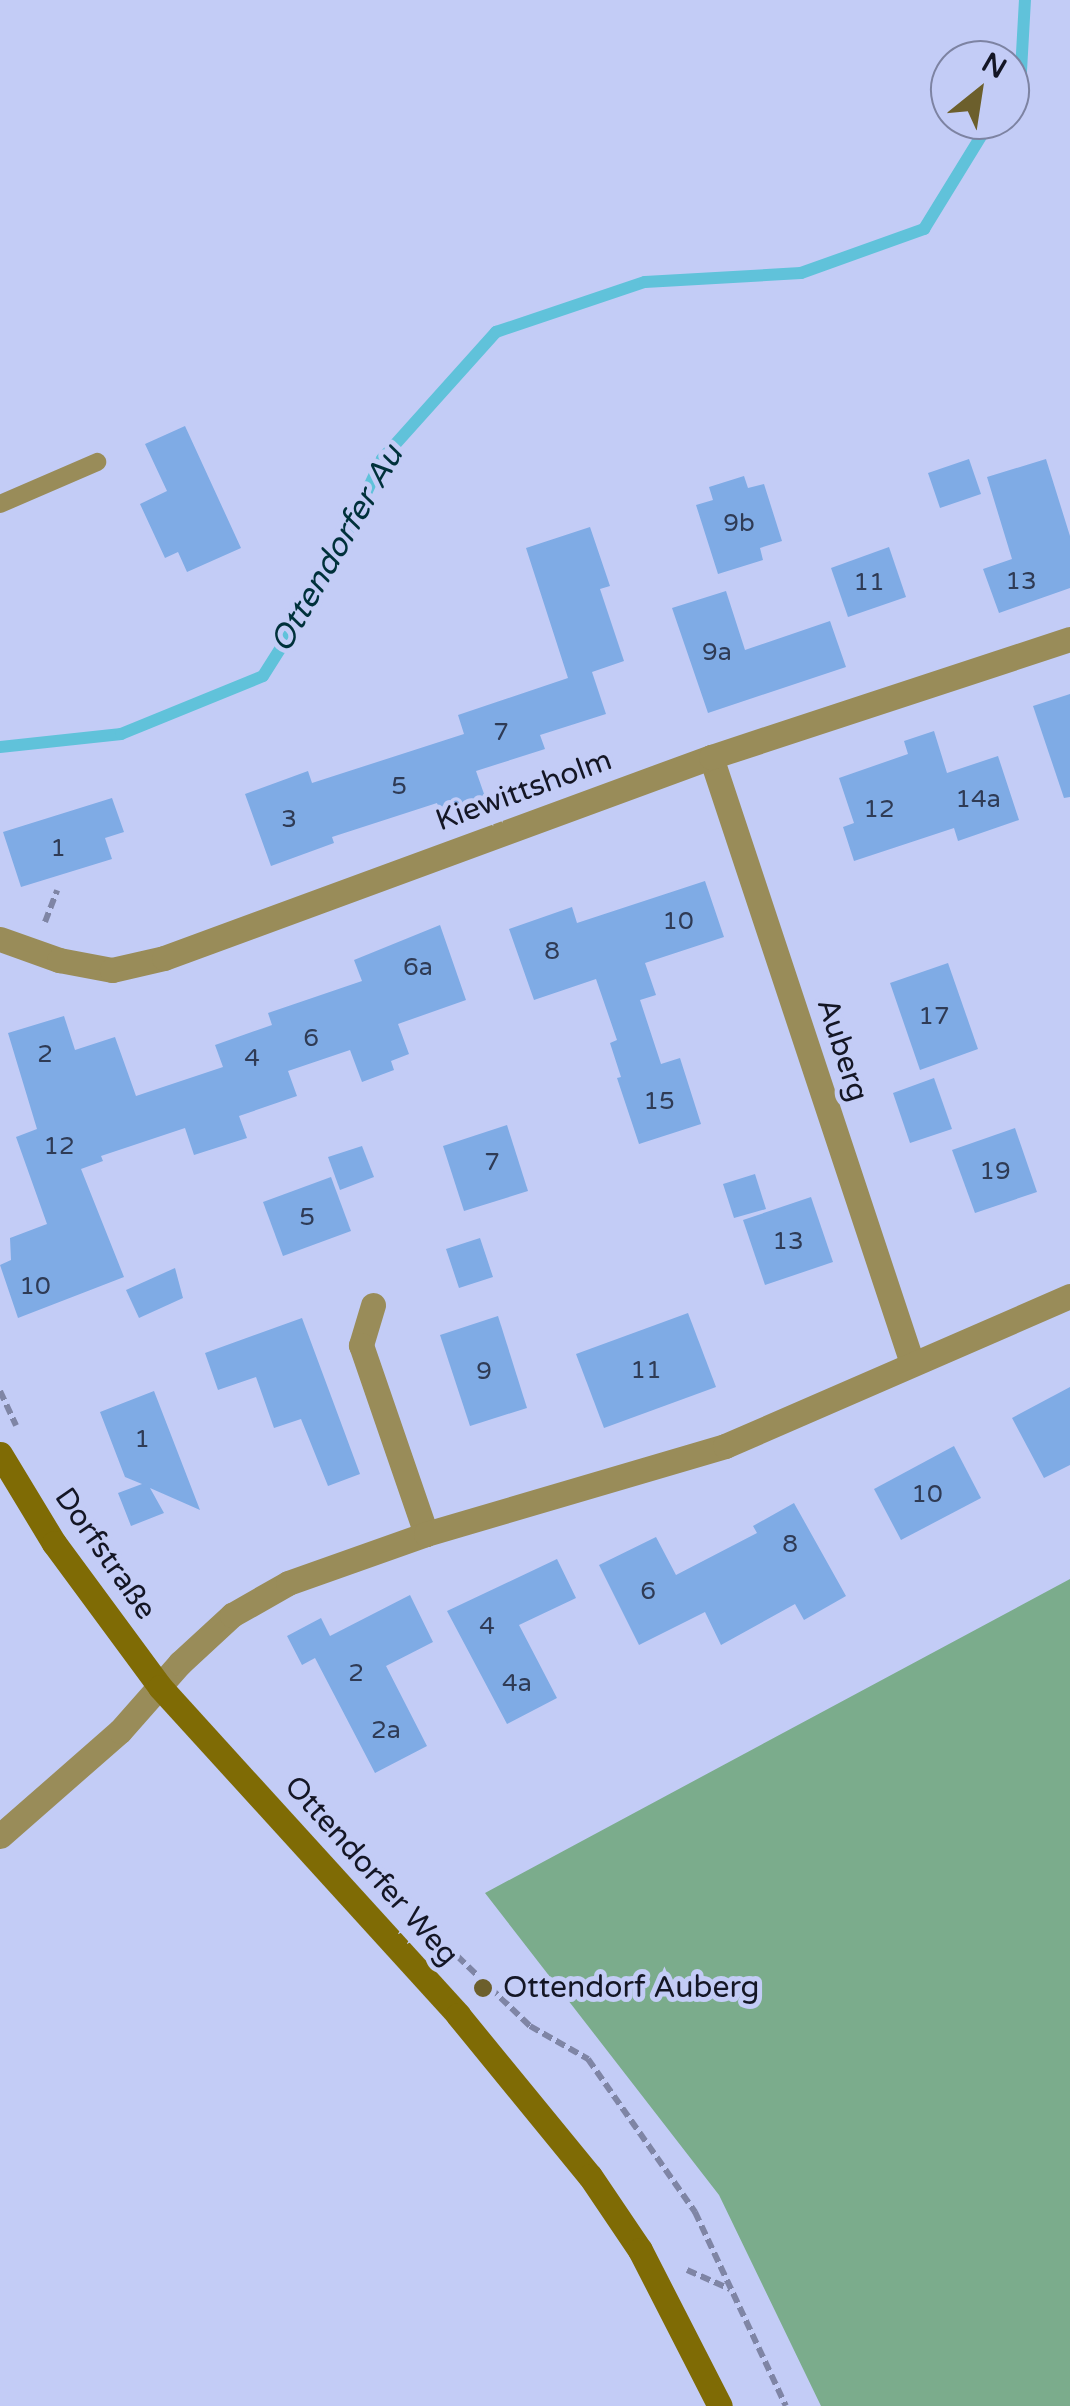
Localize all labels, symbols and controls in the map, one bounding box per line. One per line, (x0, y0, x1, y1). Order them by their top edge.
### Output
north arrow (930, 40, 1030, 140)
text: N (976, 45, 1012, 86)
water label: Ottendorfer Au (262, 439, 412, 659)
house number: 9b (723, 508, 755, 538)
house number: 13 (1005, 566, 1037, 596)
house number: 11 (853, 567, 885, 597)
house number: 9a (702, 637, 732, 667)
house number: 7 (493, 717, 509, 747)
street label: Kiewittsholm (431, 743, 617, 839)
house number: 5 (391, 771, 407, 801)
house number: 14a (955, 784, 1001, 814)
house number: 12 (863, 794, 895, 824)
house number: 3 (281, 804, 297, 834)
house number: 1 (50, 833, 66, 863)
house number: 10 (662, 906, 694, 936)
house number: 8 (544, 936, 560, 966)
house number: 6a (403, 952, 433, 982)
street label: Auberg (808, 994, 876, 1106)
house number: 17 (918, 1001, 950, 1031)
house number: 6 (303, 1023, 319, 1053)
house number: 2 (37, 1039, 53, 1069)
house number: 4 (244, 1043, 260, 1073)
house number: 15 (643, 1086, 675, 1116)
house number: 12 (43, 1131, 75, 1161)
house number: 7 (484, 1147, 500, 1177)
house number: 19 (979, 1156, 1011, 1186)
house number: 5 (299, 1202, 315, 1232)
house number: 13 (772, 1226, 804, 1256)
house number: 10 (19, 1271, 51, 1301)
house number: 11 (630, 1355, 662, 1385)
house number: 9 (476, 1356, 492, 1386)
house number: 1 (134, 1424, 150, 1454)
house number: 10 (911, 1479, 943, 1509)
street label: Dorfstraße (47, 1481, 163, 1627)
house number: 8 (782, 1529, 798, 1559)
house number: 6 (640, 1576, 656, 1606)
house number: 4 (479, 1611, 495, 1641)
house number: 2 (348, 1658, 364, 1688)
house number: 4a (502, 1668, 532, 1698)
house number: 2a (371, 1715, 401, 1745)
street label: Ottendorfer Weg (276, 1769, 466, 1973)
place label: Ottendorf Auberg (503, 1970, 759, 2006)
marker: Ottendorf Auberg (472, 1977, 494, 1999)

